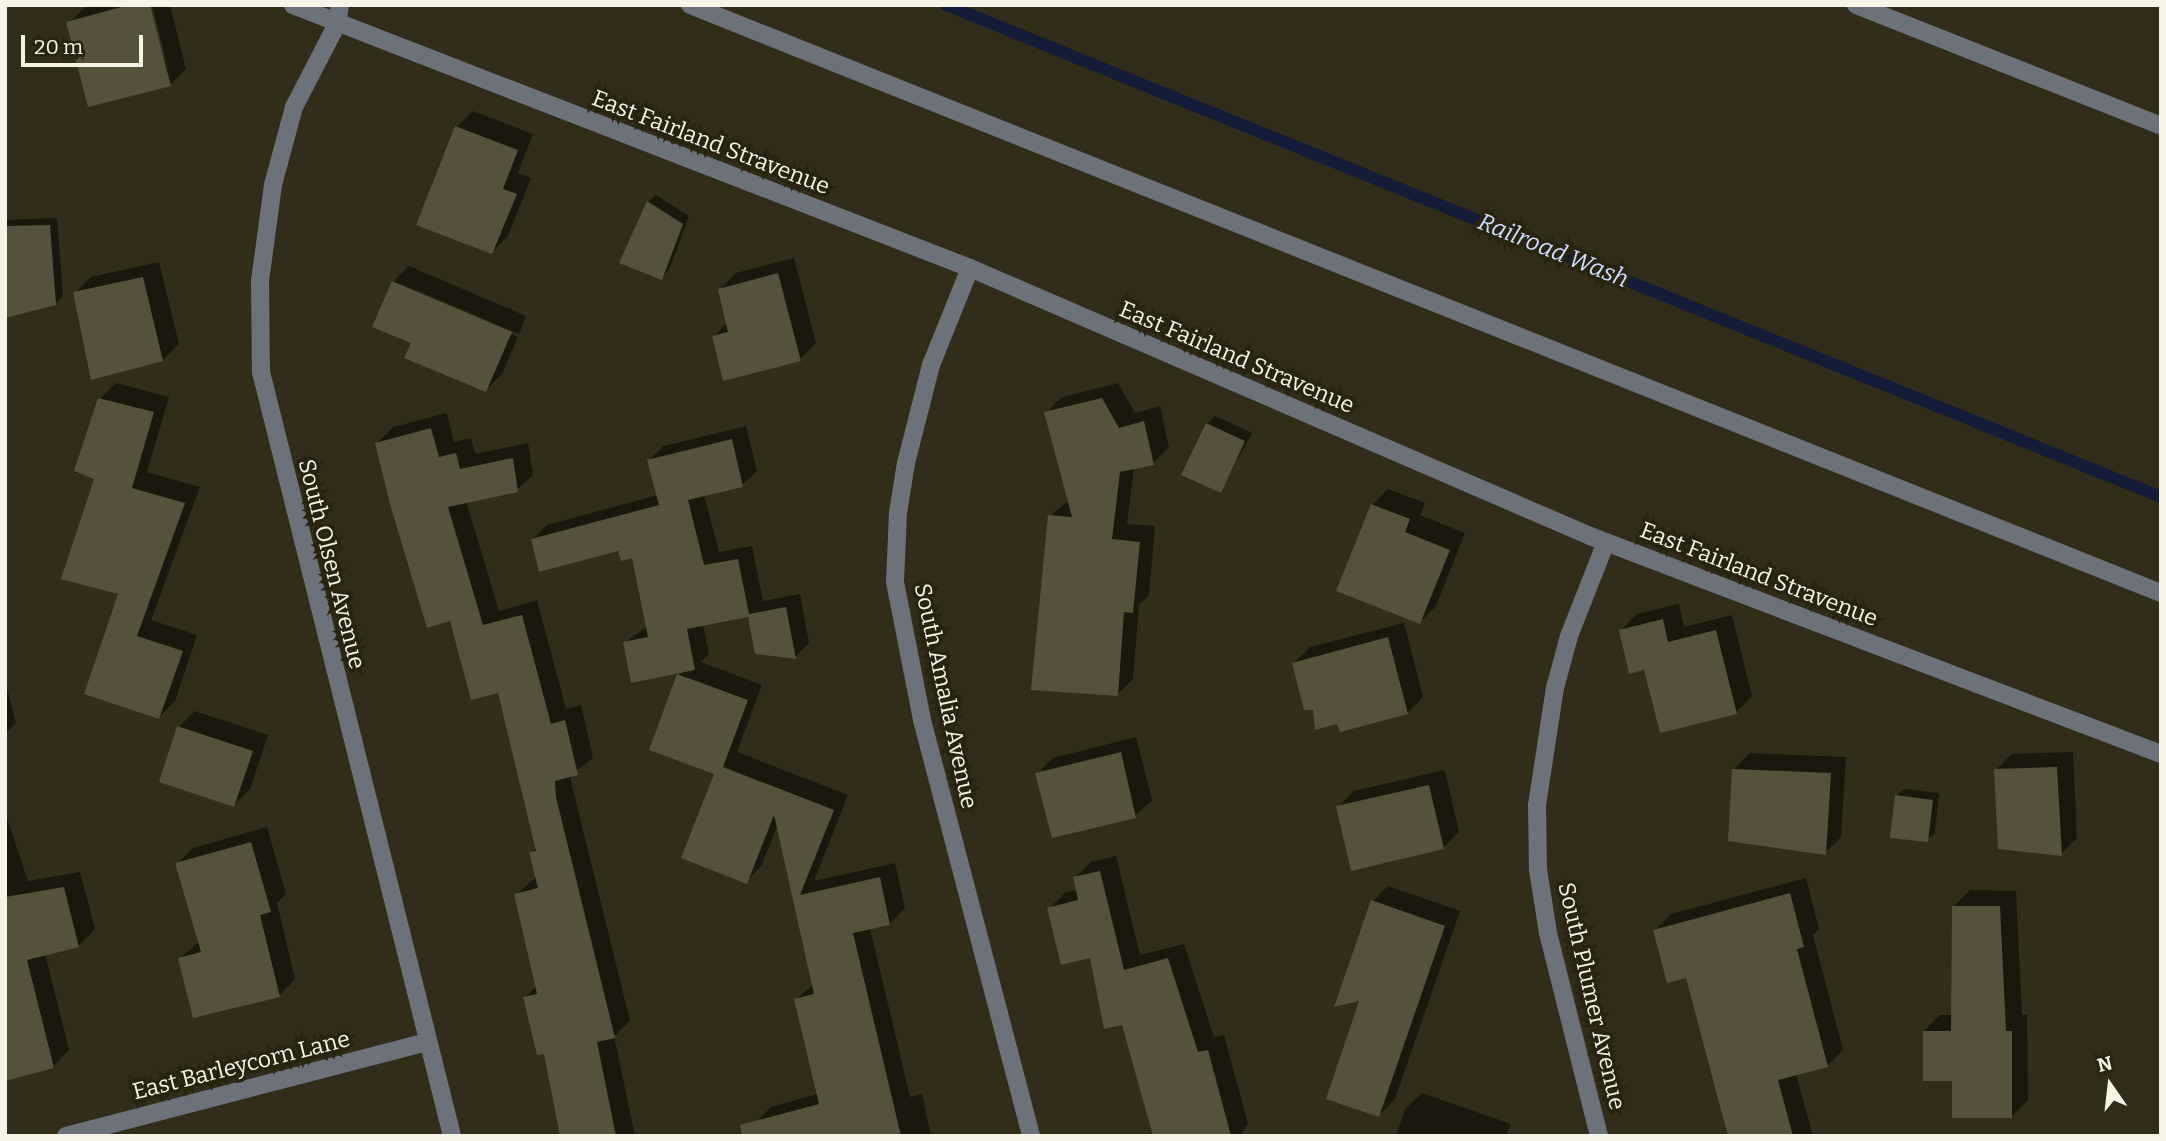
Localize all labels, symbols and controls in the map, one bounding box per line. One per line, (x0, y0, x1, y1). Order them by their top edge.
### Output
scale bar (24, 21, 147, 65)
text: 20 m (34, 34, 83, 60)
street label: East Fairland Stravenue (588, 84, 834, 200)
water label: Railroad Wash (1473, 208, 1633, 294)
street label: East Fairland Stravenue (1115, 295, 1359, 419)
street label: South Olsen Avenue (293, 456, 371, 672)
street label: East Fairland Stravenue (1636, 516, 1882, 632)
street label: South Amalia Avenue (909, 581, 983, 811)
street label: South Plumer Avenue (1552, 880, 1632, 1112)
street label: East Barleycorn Lane (129, 1025, 353, 1105)
north arrow (2075, 1050, 2145, 1120)
text: N (2095, 1051, 2115, 1077)

